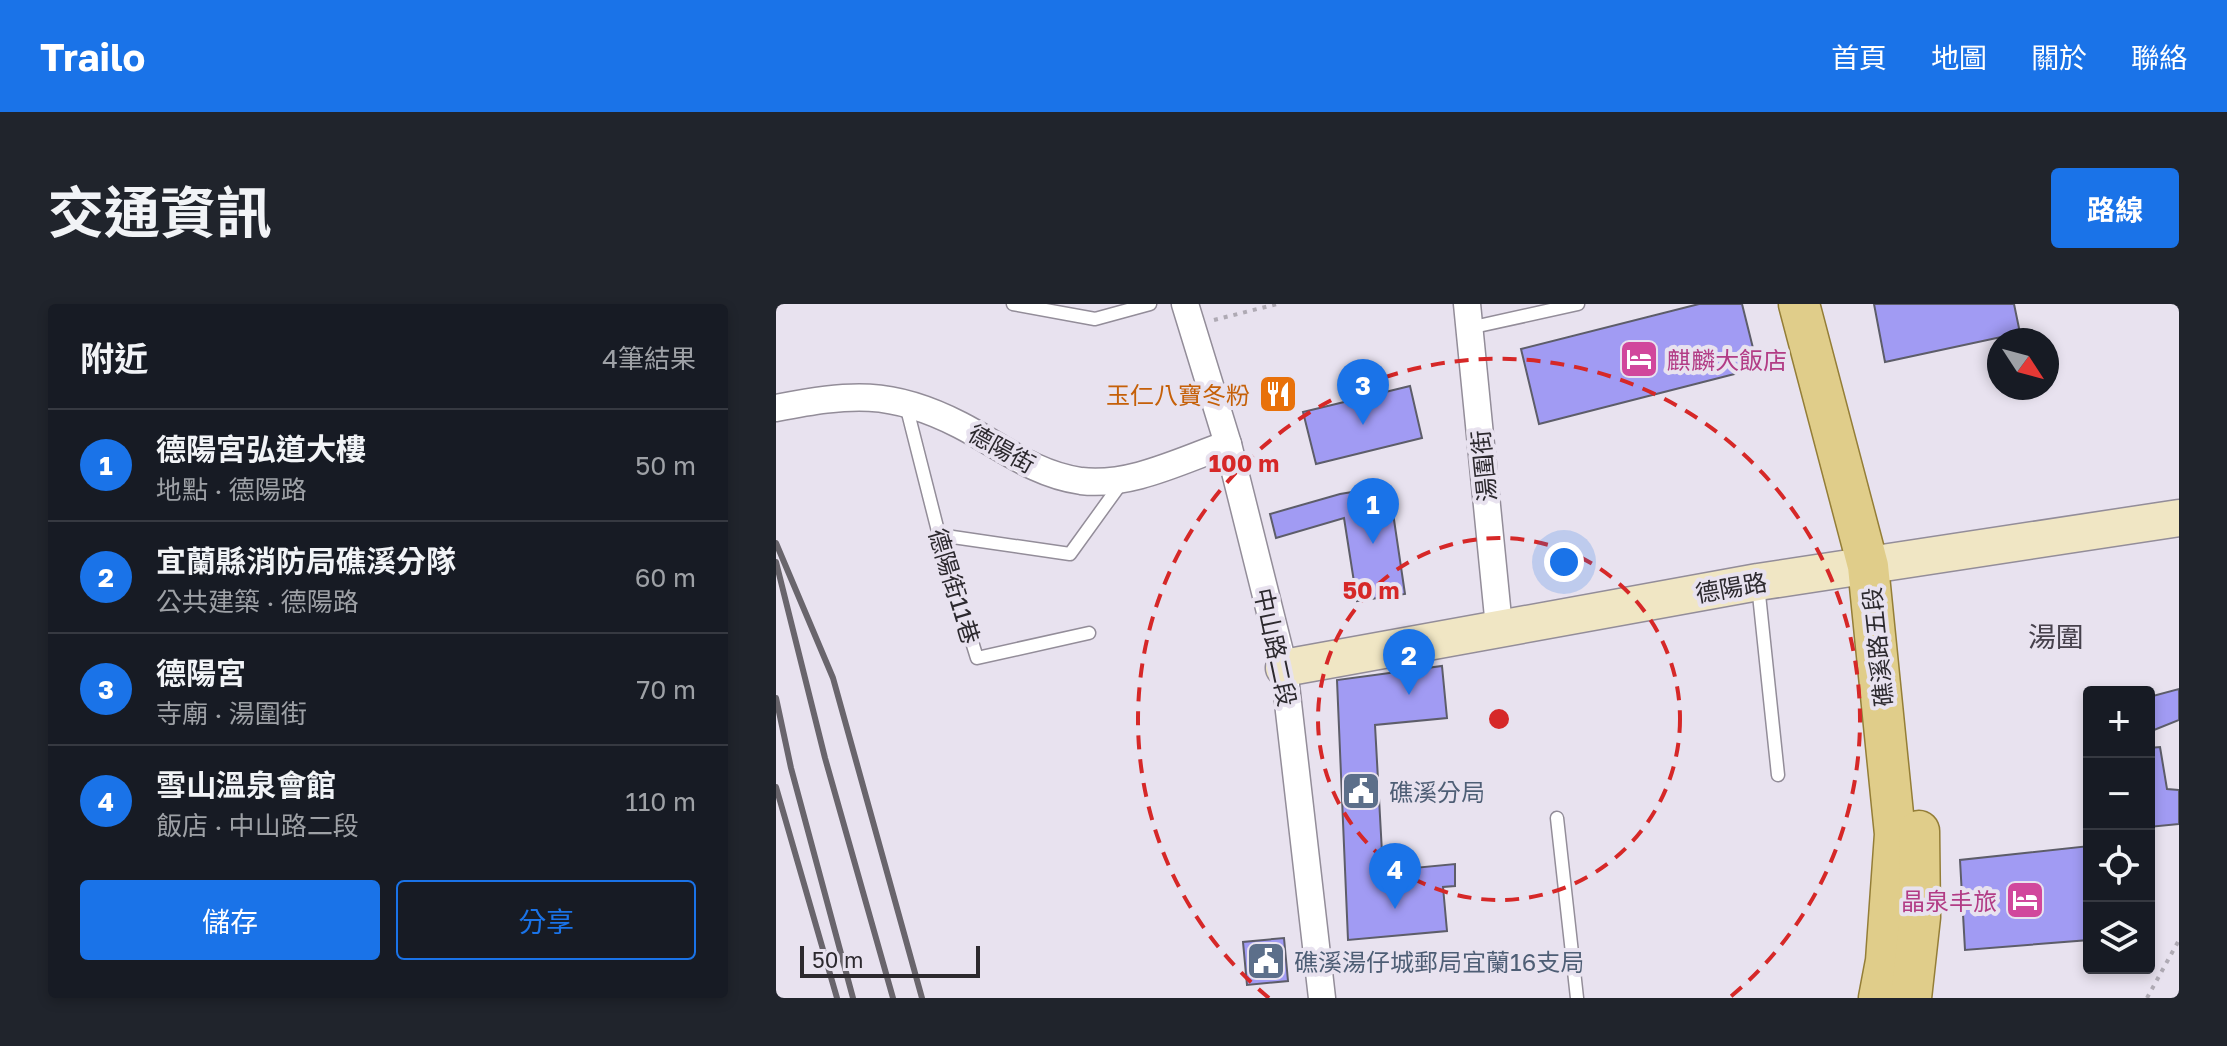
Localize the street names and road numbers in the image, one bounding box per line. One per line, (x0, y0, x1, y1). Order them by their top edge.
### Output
street label: 德陽街 (963, 418, 1041, 478)
street label: 湯圍街 (1465, 429, 1501, 503)
street label: 德陽街11巷 (924, 525, 986, 647)
street label: 德陽路 (1693, 566, 1769, 608)
street label: 中山路二段 (1249, 585, 1303, 709)
street label: 礁溪路五段 (1856, 586, 1898, 708)

